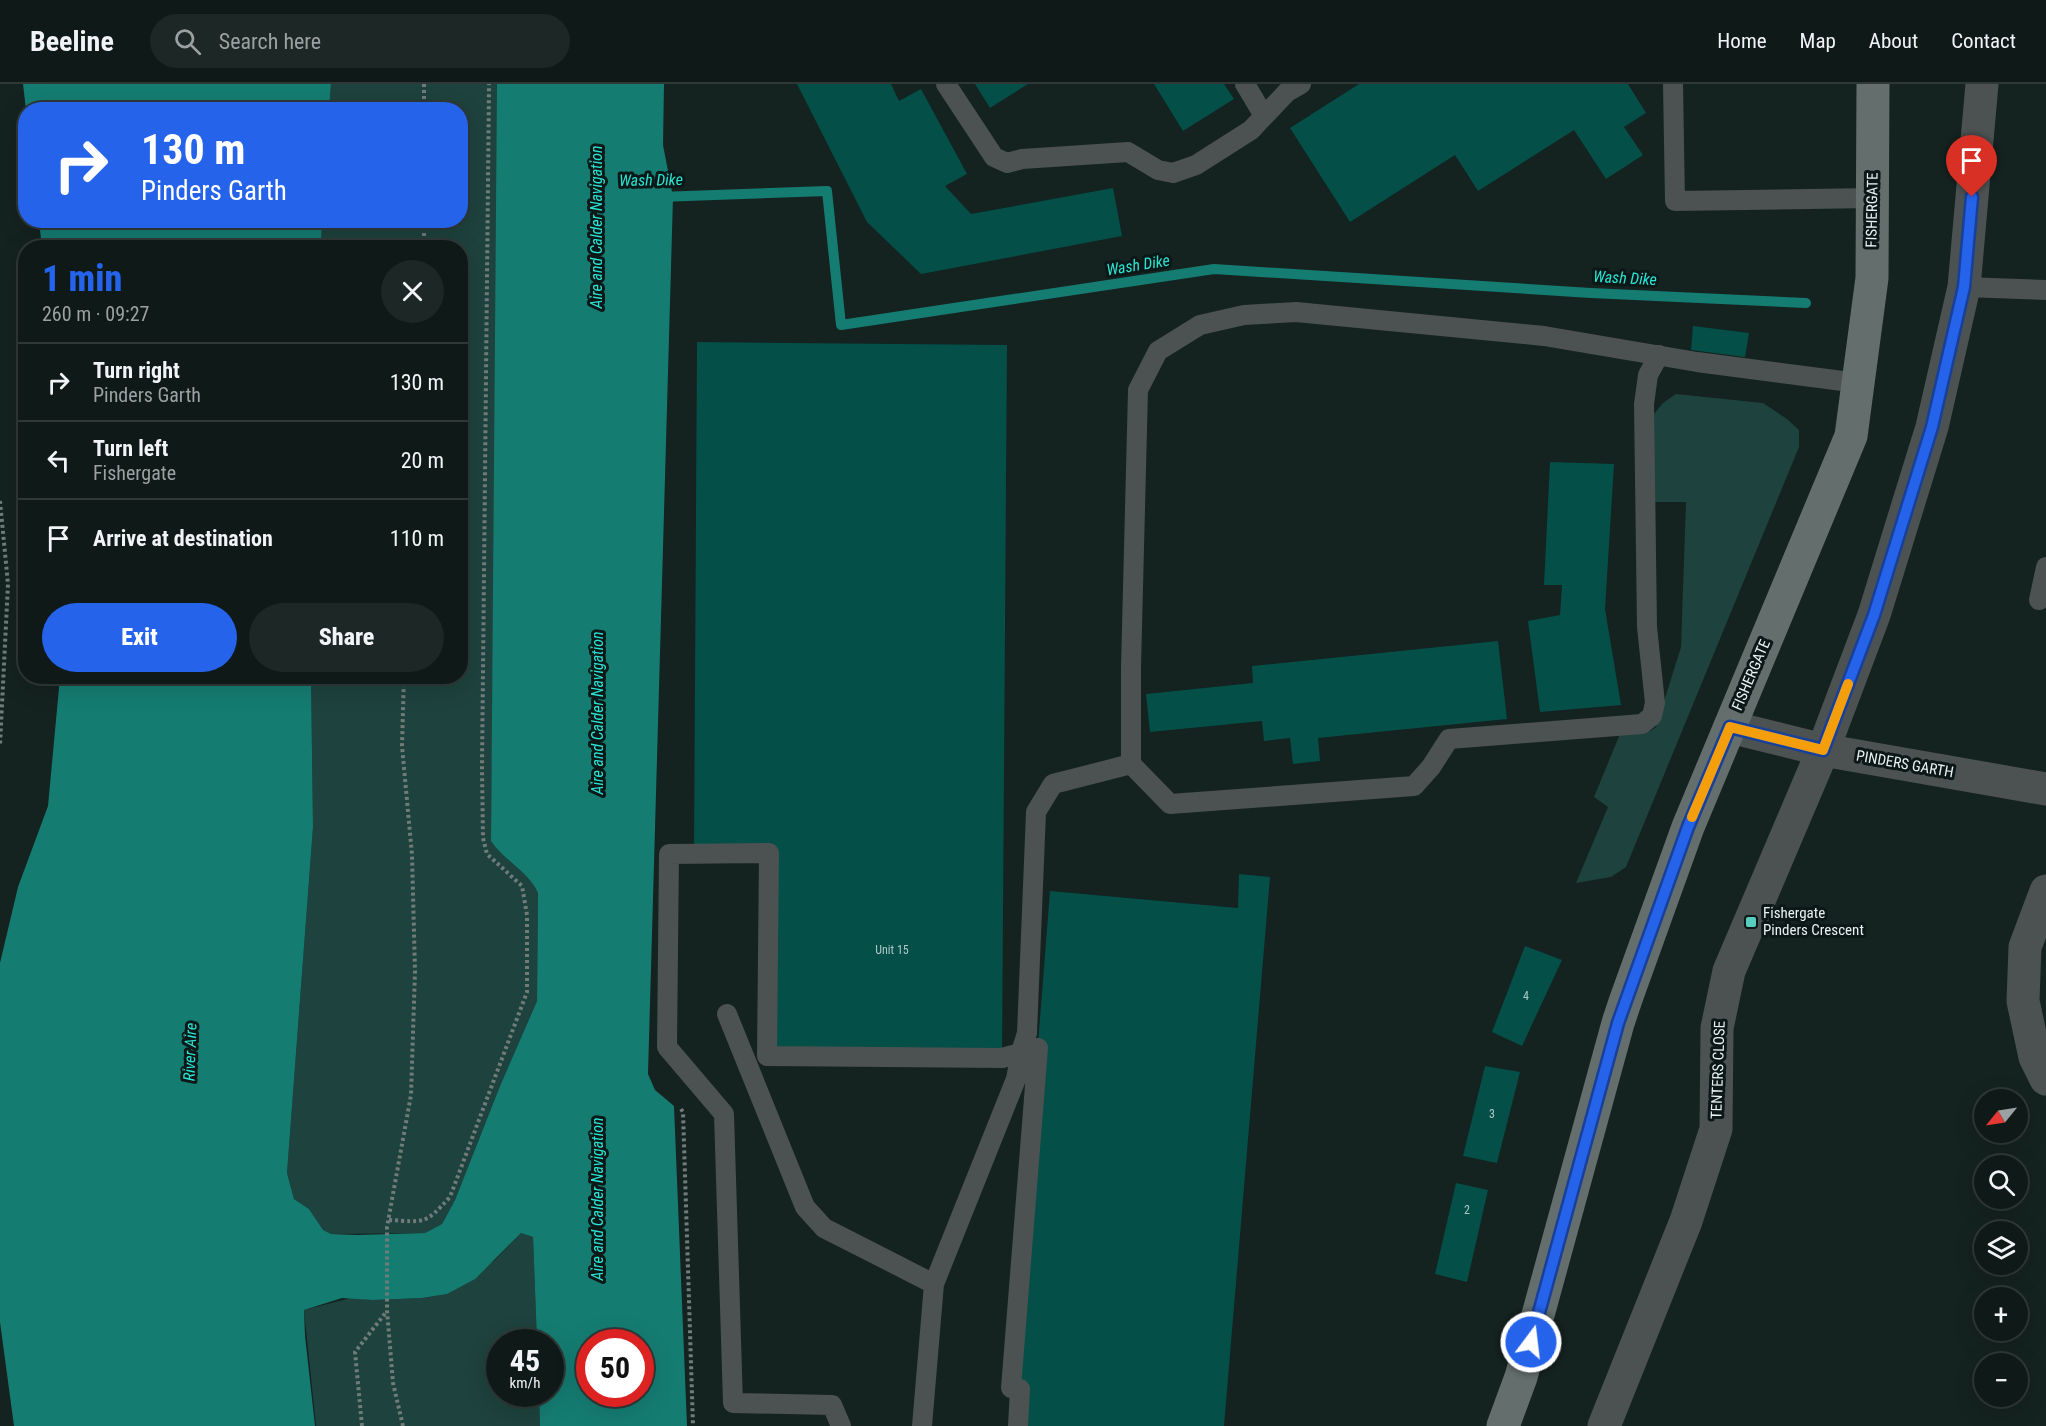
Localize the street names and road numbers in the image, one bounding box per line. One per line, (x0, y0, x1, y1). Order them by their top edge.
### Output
street label: FISHERGATE (1862, 172, 1882, 248)
street label: FISHERGATE (1728, 637, 1774, 713)
street label: PINDERS GARTH (1855, 747, 1955, 781)
street label: TENTERS CLOSE (1707, 1021, 1729, 1119)

